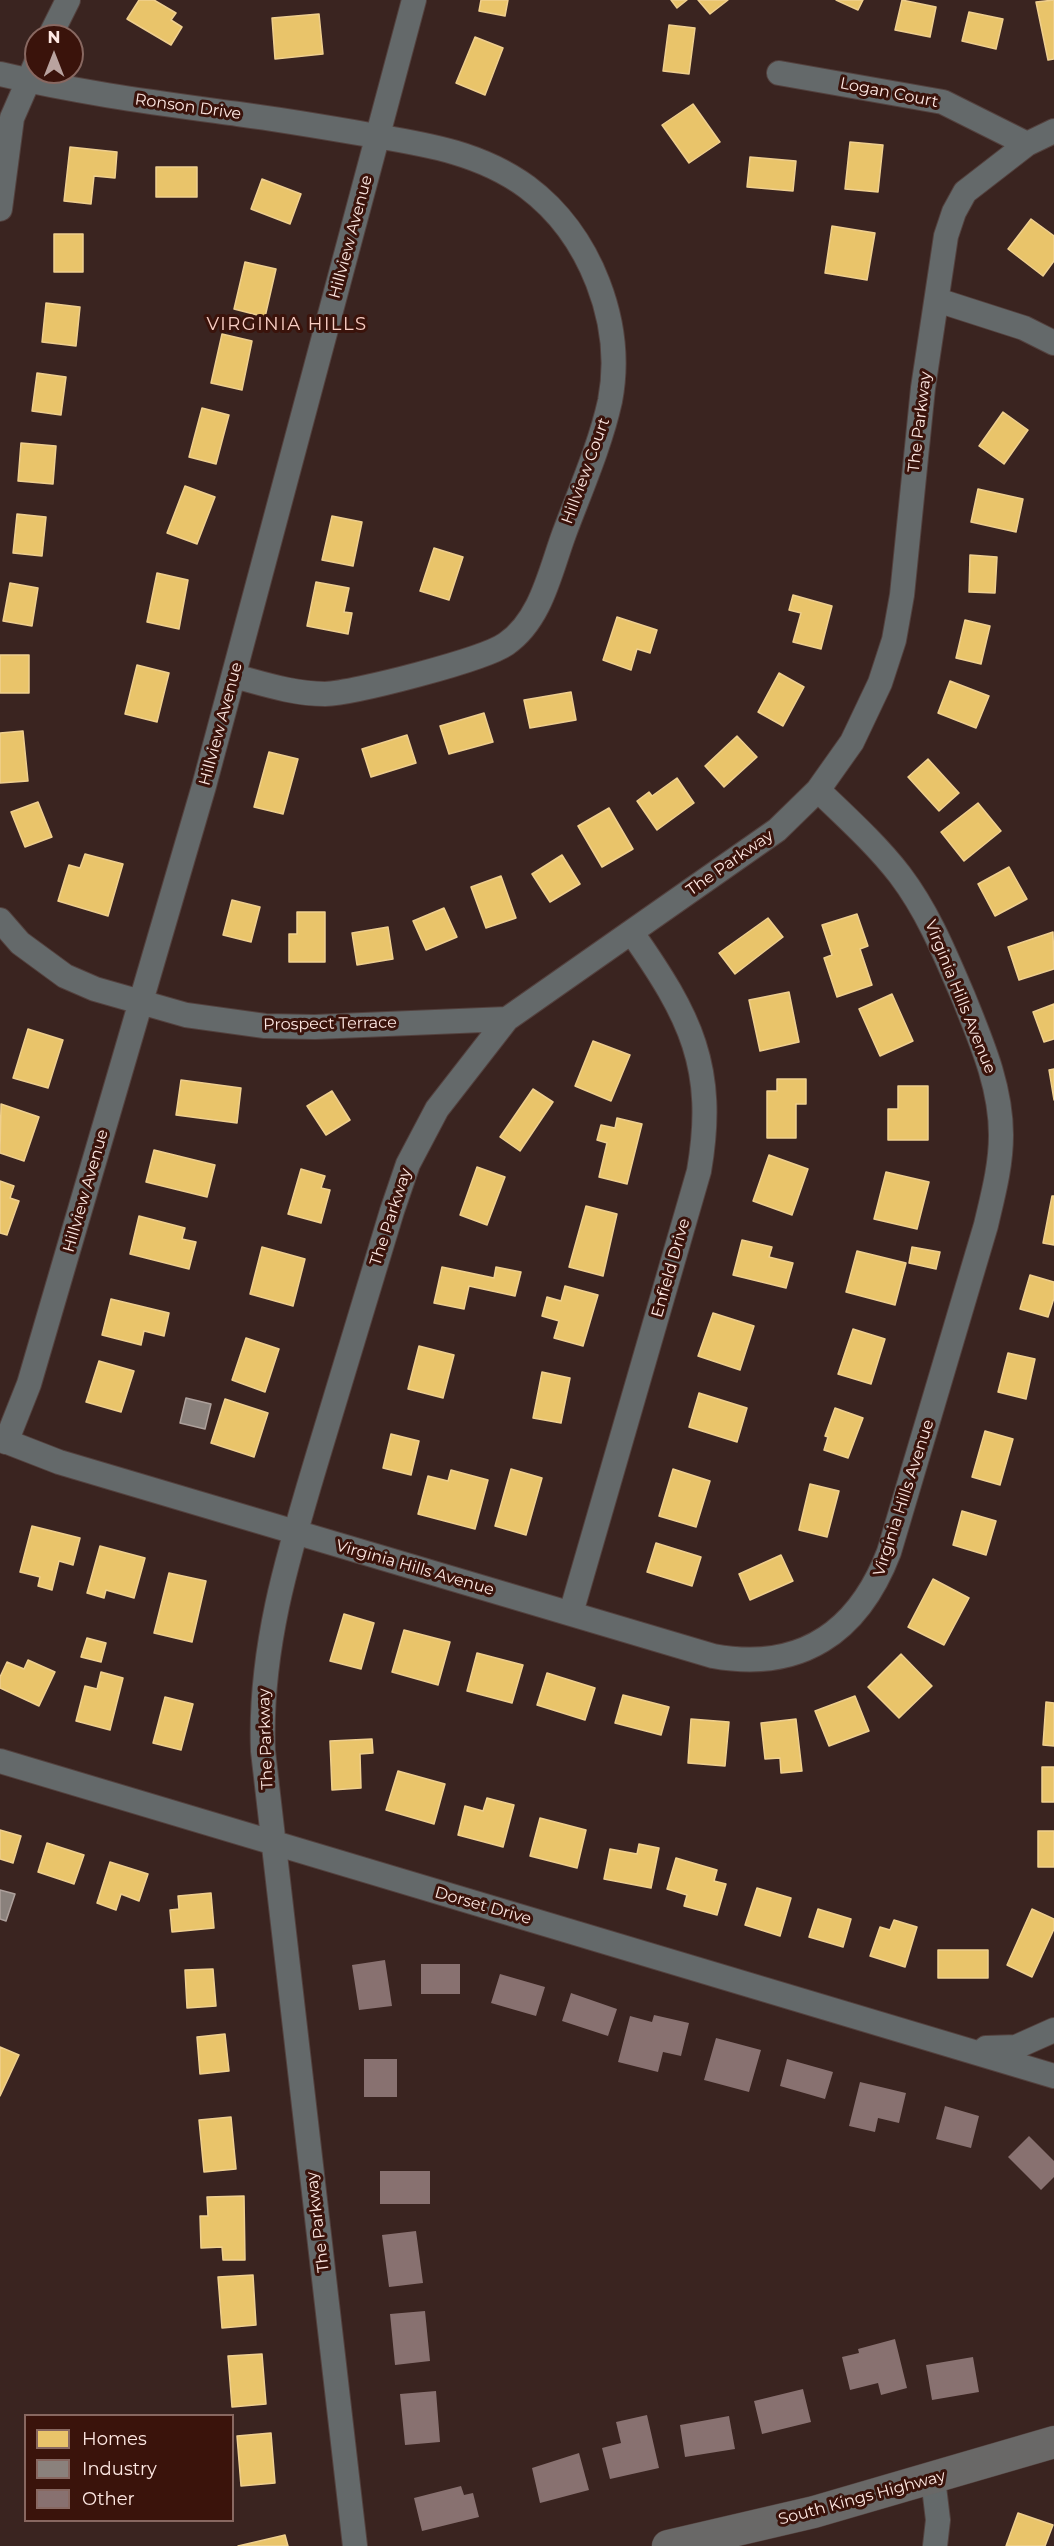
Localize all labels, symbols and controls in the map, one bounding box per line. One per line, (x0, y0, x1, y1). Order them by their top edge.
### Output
north arrow (24, 24, 84, 84)
text: N (48, 28, 60, 47)
street label: Logan Court (838, 74, 940, 112)
street label: Ronson Drive (134, 90, 242, 124)
street label: Hillview Avenue (325, 173, 377, 301)
district label: VIRGINIA HILLS (207, 314, 367, 336)
street label: The Parkway (904, 370, 936, 474)
street label: Hillview Court (558, 415, 614, 527)
street label: Hillview Avenue (195, 660, 247, 788)
street label: The Parkway (683, 826, 777, 900)
street label: Virginia Hills Avenue (920, 918, 1000, 1076)
street label: Prospect Terrace (263, 1013, 397, 1035)
street label: Hillview Avenue (59, 1127, 113, 1255)
street label: The Parkway (366, 1166, 416, 1268)
street label: Enfield Drive (648, 1216, 694, 1320)
street label: Virginia Hills Avenue (870, 1417, 938, 1579)
street label: Virginia Hills Avenue (334, 1536, 496, 1600)
street label: The Parkway (255, 1688, 277, 1790)
street label: Dorset Drive (432, 1883, 534, 1929)
street label: The Parkway (302, 2170, 334, 2274)
legend (24, 2414, 234, 2522)
text: Homes (82, 2428, 147, 2450)
text: Industry (82, 2458, 157, 2480)
street label: South Kings Highway (776, 2466, 948, 2530)
text: Other (82, 2488, 135, 2510)

